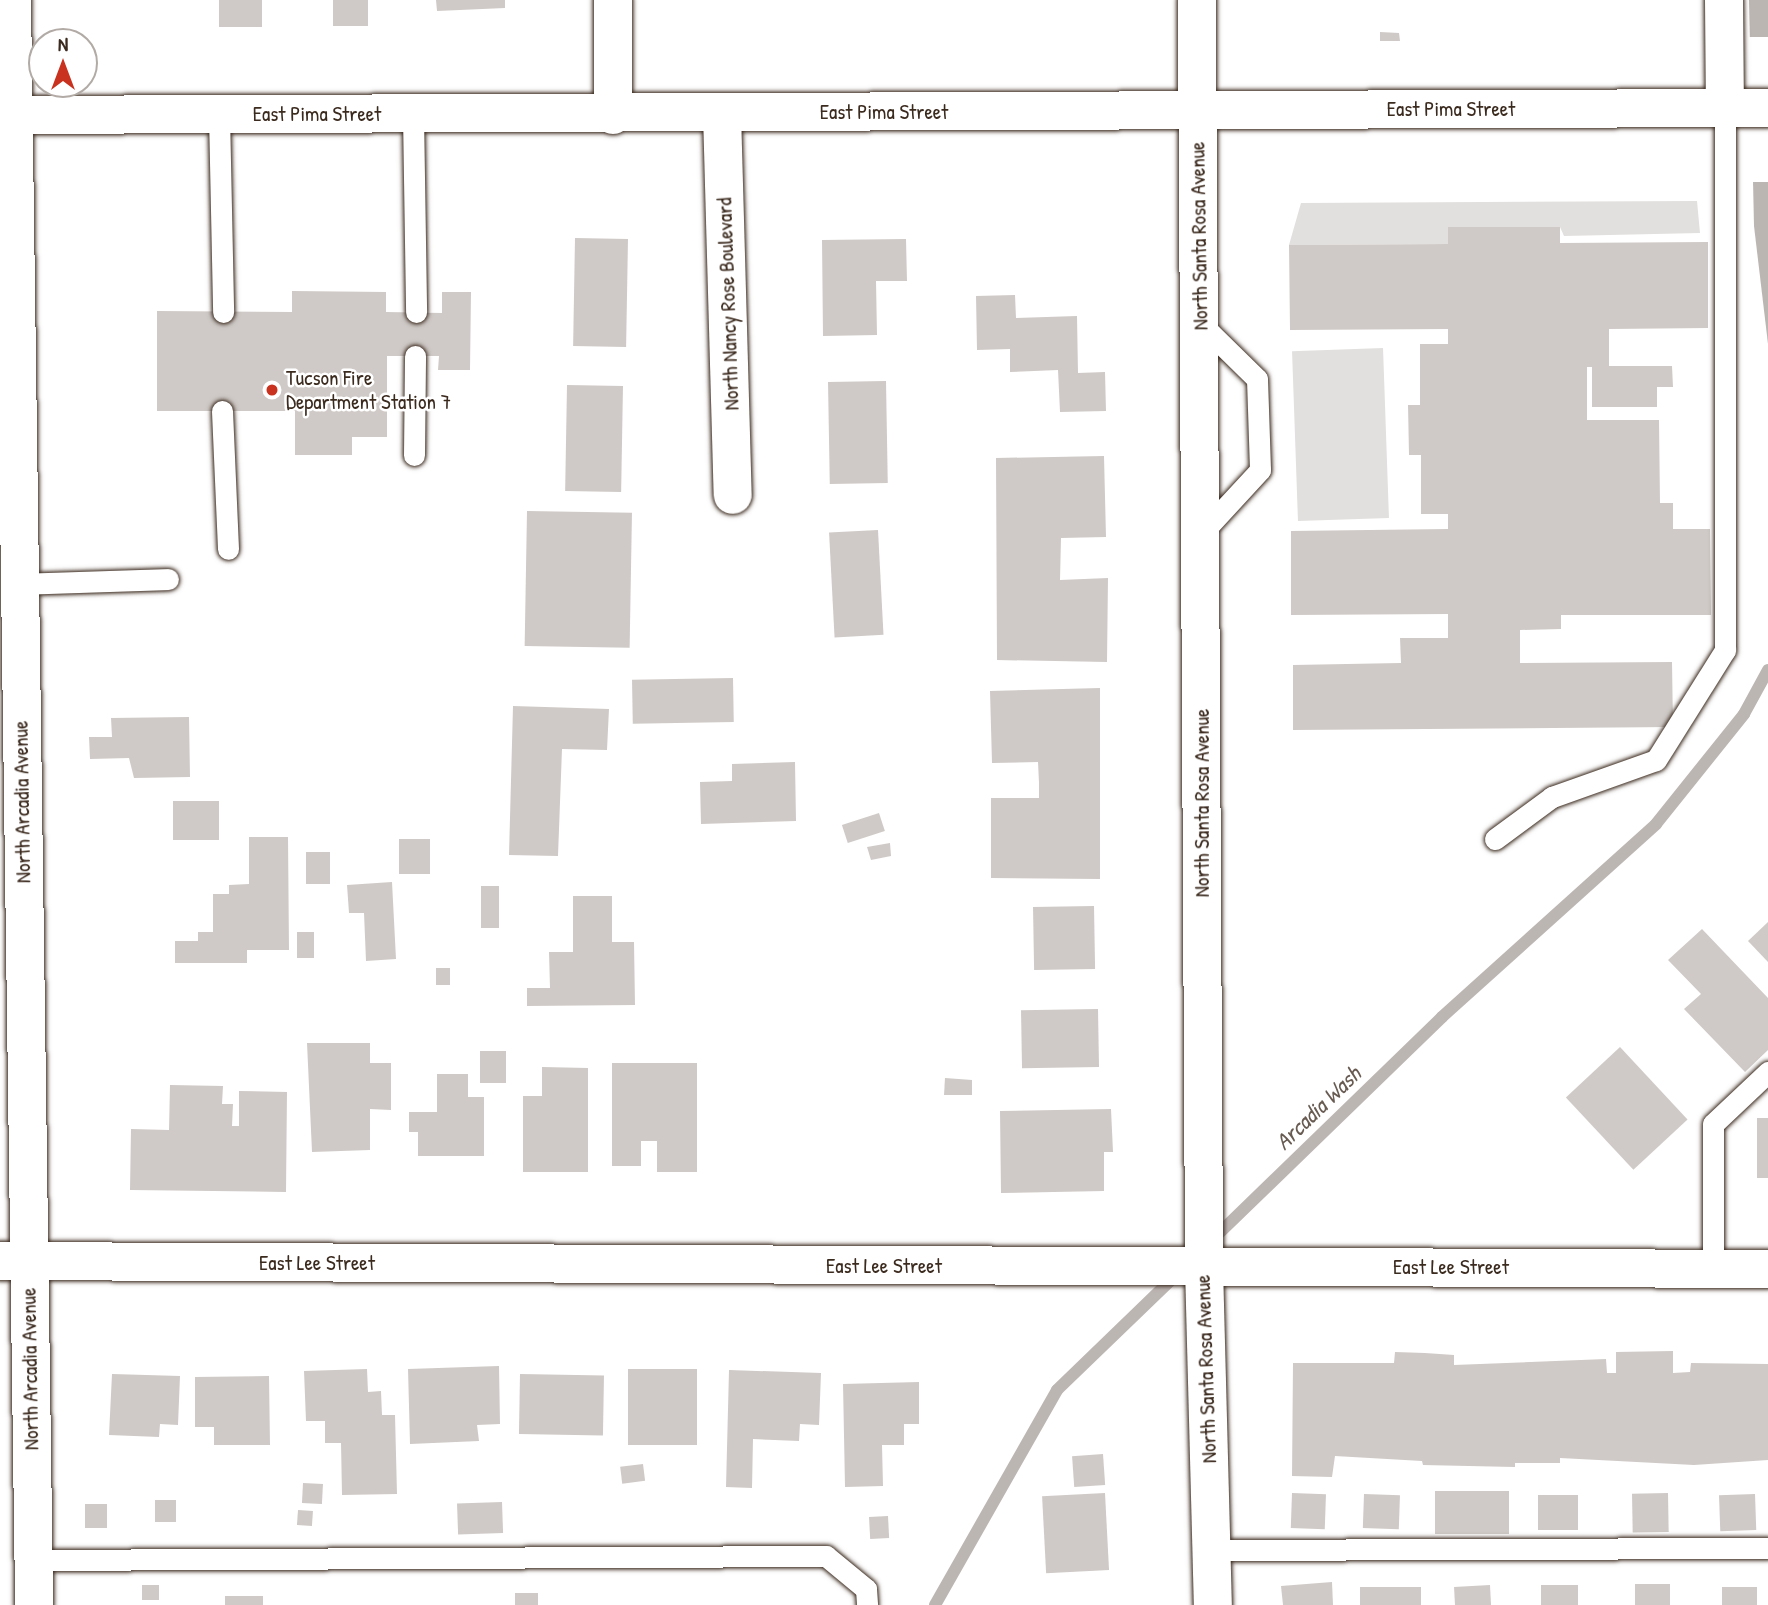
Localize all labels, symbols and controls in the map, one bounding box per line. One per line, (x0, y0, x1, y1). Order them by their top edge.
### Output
north arrow (28, 28, 98, 98)
text: N (58, 31, 68, 57)
street label: East Pima Street (1387, 96, 1515, 122)
street label: East Pima Street (820, 99, 948, 125)
street label: East Pima Street (253, 101, 381, 127)
street label: North Santa Rosa Avenue (1185, 141, 1213, 331)
street label: North Nancy Rose Boulevard (712, 197, 744, 411)
place label: Tucson Fire Department Station 7 (286, 365, 451, 415)
marker: Tucson Fire Department Station 7 (264, 382, 280, 398)
street label: North Santa Rosa Avenue (1189, 709, 1215, 897)
street label: North Arcadia Avenue (8, 721, 36, 883)
water label: Arcadia Wash (1270, 1061, 1366, 1155)
street label: East Lee Street (259, 1250, 375, 1276)
street label: East Lee Street (826, 1253, 942, 1279)
street label: East Lee Street (1393, 1254, 1509, 1280)
street label: North Santa Rosa Avenue (1190, 1274, 1222, 1464)
street label: North Arcadia Avenue (16, 1288, 44, 1450)

